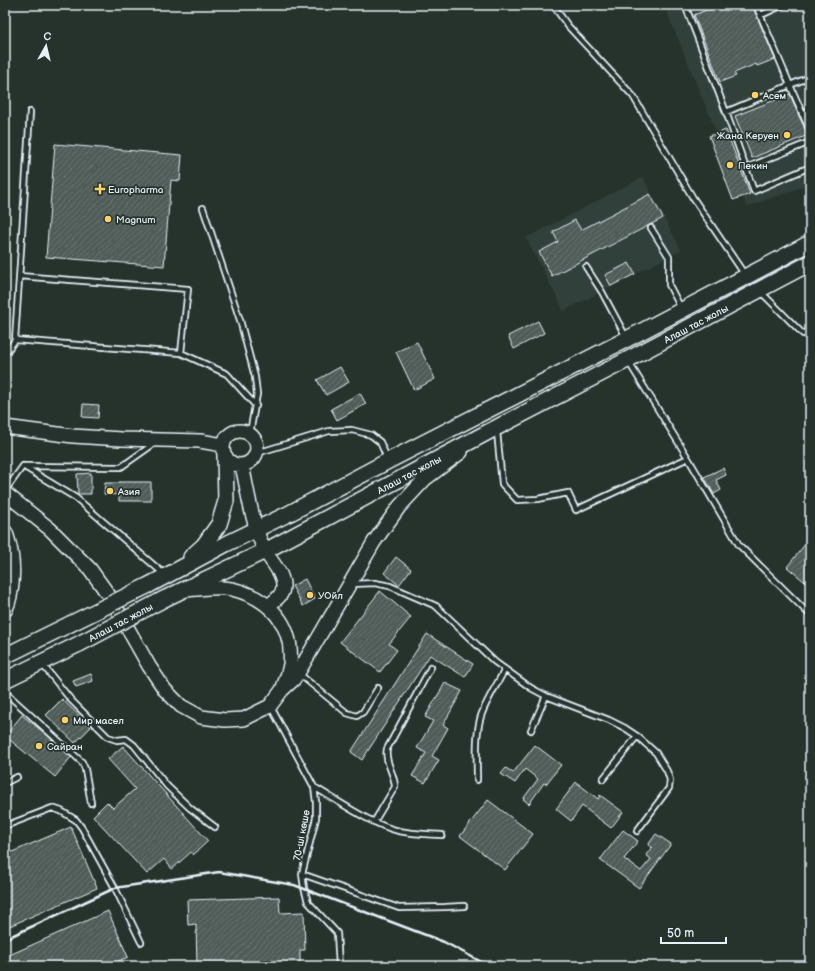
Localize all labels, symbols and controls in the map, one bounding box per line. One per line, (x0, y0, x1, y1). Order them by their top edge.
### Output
north arrow (26, 26, 66, 66)
text: С (43, 30, 52, 44)
marker: Асем (750, 90, 760, 100)
place label: Асем (762, 90, 786, 102)
place label: Жана Керуен (717, 130, 779, 142)
marker: Жана Керуен (782, 130, 792, 140)
marker: Пекин (725, 160, 735, 170)
place label: Пекин (738, 160, 768, 172)
marker: Europharma (95, 184, 105, 194)
place label: Europharma (108, 184, 164, 196)
marker: Magnum (103, 214, 113, 224)
place label: Magnum (116, 214, 156, 226)
street label: Алаш тас жолы (661, 303, 730, 347)
street label: Алаш тас жолы (374, 453, 444, 498)
marker: Азия (105, 486, 115, 496)
place label: Азия (117, 486, 140, 498)
marker: УОйл (305, 590, 315, 600)
place label: УОйл (318, 590, 343, 602)
street label: Алаш тас жолы (86, 601, 155, 645)
marker: Мир масел (60, 715, 70, 725)
place label: Мир масел (73, 715, 124, 727)
marker: Сайран (34, 741, 44, 751)
place label: Сайран (47, 741, 83, 753)
street label: 70-ші көше (291, 808, 313, 862)
scale bar (661, 919, 726, 945)
text: 50 m (667, 926, 694, 941)

